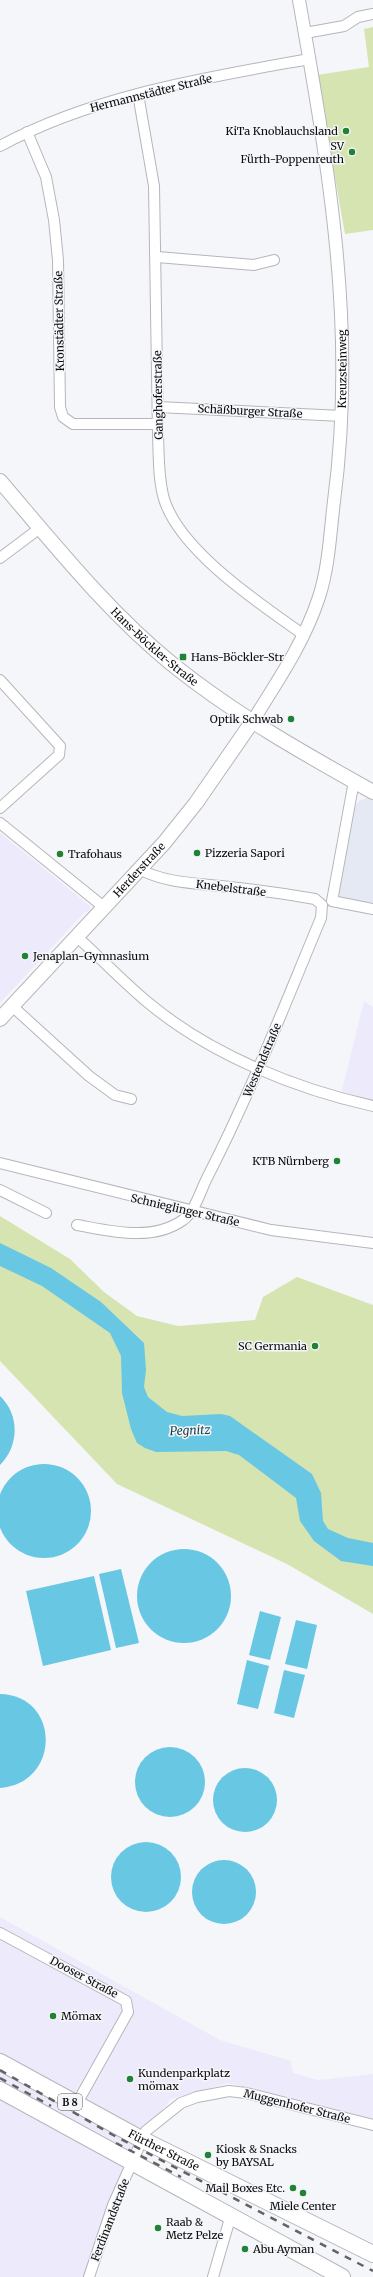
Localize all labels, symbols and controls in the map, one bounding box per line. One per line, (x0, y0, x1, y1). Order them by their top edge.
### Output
street label: Hermannstädter Straße (89, 71, 214, 115)
place label: KiTa Knoblauchsland (226, 124, 338, 138)
marker: KiTa Knoblauchsland (341, 126, 351, 136)
place label: SV Fürth-Poppenreuth (241, 139, 345, 166)
marker: SV Fürth-Poppenreuth (347, 147, 357, 157)
street label: Kronstädter Straße (51, 270, 67, 371)
street label: Kreuzsteinweg (335, 329, 349, 409)
street label: Ganghoferstraße (150, 350, 166, 440)
street label: Schäßburger Straße (197, 401, 303, 421)
street label: Hans-Böckler-Straße (108, 605, 201, 689)
place label: Hans-Böckler-Str (191, 650, 284, 664)
marker: Hans-Böckler-Str (178, 652, 188, 662)
place label: Optik Schwab (210, 712, 283, 726)
marker: Optik Schwab (286, 714, 296, 724)
street label: Herderstraße (110, 839, 168, 900)
place label: Pizzeria Sapori (205, 846, 285, 860)
place label: Trafohaus (68, 847, 122, 861)
marker: Pizzeria Sapori (192, 848, 202, 858)
marker: Trafohaus (55, 849, 65, 859)
street label: Knebelstraße (195, 877, 267, 899)
place label: Jenaplan-Gymnasium (32, 949, 149, 963)
marker: Jenaplan-Gymnasium (20, 951, 30, 961)
street label: Westendstraße (240, 1021, 284, 1100)
place label: KTB Nürnberg (252, 1154, 329, 1168)
marker: KTB Nürnberg (332, 1156, 342, 1166)
street label: Schnieglinger Straße (129, 1191, 241, 1229)
place label: SC Germania (238, 1339, 307, 1353)
marker: SC Germania (310, 1341, 320, 1351)
water label: Pegnitz (169, 1422, 212, 1438)
street label: Dooser Straße (48, 1953, 121, 2001)
place label: Mömax (61, 2009, 102, 2023)
marker: Mömax (48, 2011, 58, 2021)
place label: Kundenparkplatz mömax (138, 2066, 230, 2093)
marker: Kundenparkplatz mömax (125, 2074, 135, 2084)
street label: Muggenhofer Straße (242, 2086, 352, 2126)
road number: B 8 (58, 2094, 82, 2110)
street label: Fürther Straße (126, 2126, 202, 2174)
place label: Kiosk & Snacks by BAYSAL (215, 2142, 297, 2169)
marker: Kiosk & Snacks by BAYSAL (203, 2150, 213, 2160)
street label: Ferdinandstraße (88, 2176, 132, 2263)
place label: Mail Boxes Etc. (205, 2181, 285, 2195)
marker: Mail Boxes Etc. (288, 2183, 298, 2193)
marker: Miele Center (298, 2188, 308, 2198)
place label: Miele Center (270, 2199, 336, 2213)
place label: Raab & Metz Pelze (166, 2215, 223, 2242)
marker: Raab & Metz Pelze (153, 2223, 163, 2233)
place label: Abu Ayman (252, 2242, 315, 2256)
marker: Abu Ayman (240, 2244, 250, 2254)

